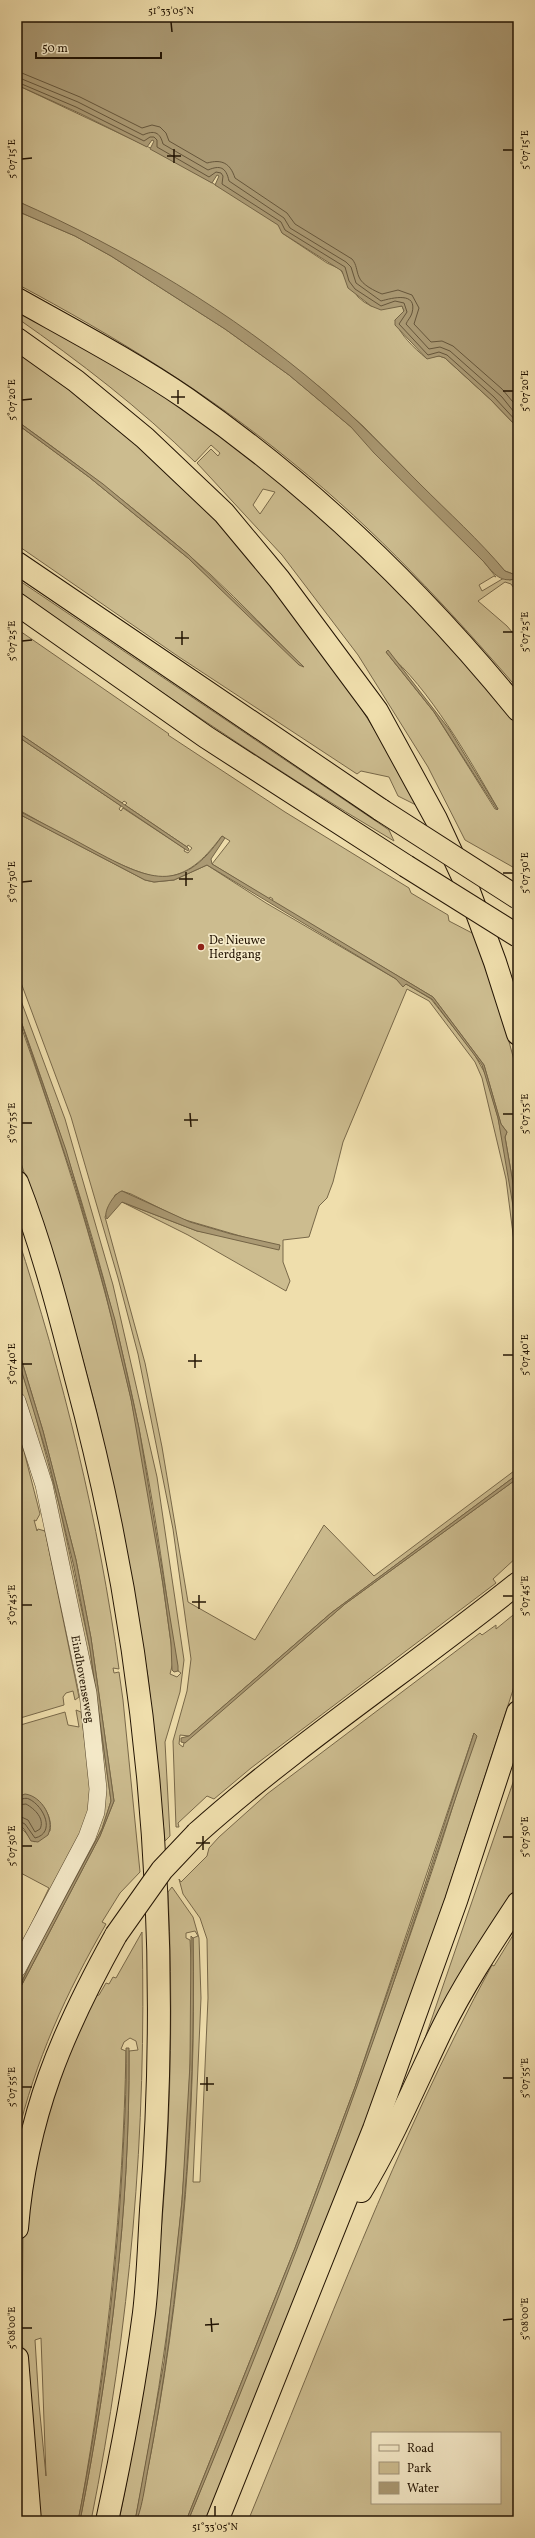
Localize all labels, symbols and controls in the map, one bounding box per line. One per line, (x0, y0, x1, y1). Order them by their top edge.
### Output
text: 51°33'05"N (148, 4, 195, 18)
scale bar (36, 34, 161, 60)
text: 50 m (42, 41, 68, 57)
text: 5°07'15"E (518, 130, 532, 170)
text: 5°07'15"E (5, 139, 19, 179)
text: 5°07'20"E (518, 370, 532, 412)
text: 5°07'20"E (5, 379, 19, 421)
text: 5°07'25"E (518, 612, 532, 652)
text: 5°07'25"E (5, 621, 19, 661)
text: 5°07'30"E (518, 852, 532, 894)
text: 5°07'30"E (5, 861, 19, 903)
place label: De Nieuwe Herdgang (209, 933, 266, 963)
marker: De Nieuwe Herdgang (196, 942, 206, 952)
text: 5°07'35"E (518, 1094, 532, 1134)
text: 5°07'35"E (5, 1103, 19, 1143)
text: 5°07'40"E (518, 1334, 532, 1376)
text: 5°07'40"E (5, 1343, 19, 1385)
text: 5°07'45"E (518, 1576, 532, 1616)
text: 5°07'45"E (5, 1585, 19, 1625)
street label: Eindhovenseweg (66, 1634, 98, 1724)
text: 5°07'50"E (518, 1816, 532, 1858)
text: 5°07'50"E (5, 1825, 19, 1867)
text: 5°07'55"E (518, 2058, 532, 2098)
text: 5°07'55"E (5, 2067, 19, 2107)
text: 5°08'00"E (518, 2298, 532, 2340)
text: 5°08'00"E (5, 2307, 19, 2349)
legend (371, 2432, 501, 2504)
text: Road (407, 2441, 434, 2457)
text: Park (407, 2461, 432, 2477)
text: Water (407, 2481, 439, 2497)
text: 51°33'05"N (192, 2520, 239, 2534)

